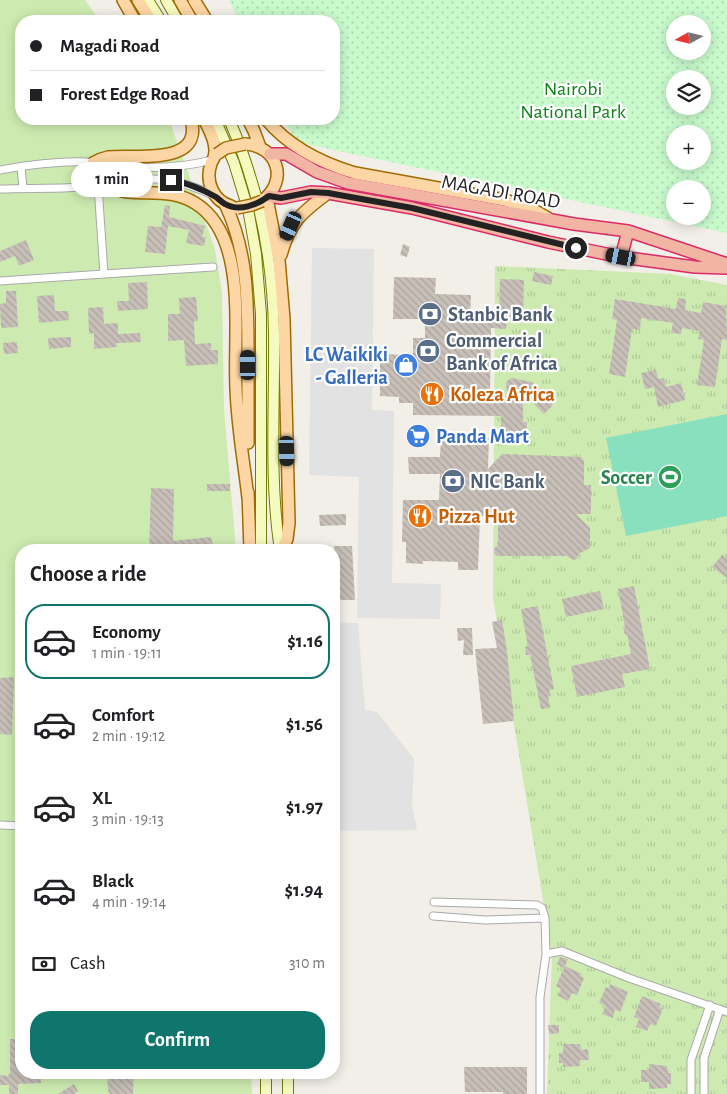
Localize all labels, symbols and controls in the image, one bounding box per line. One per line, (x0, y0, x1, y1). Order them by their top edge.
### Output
north arrow (666, 15, 711, 60)
map controls (666, 15, 711, 225)
text: Magadi Road (60, 37, 159, 56)
button: layers (666, 70, 711, 115)
park label: Nairobi National Park (520, 79, 626, 122)
text: Forest Edge Road (60, 85, 189, 104)
button: + (666, 125, 711, 170)
callout: 1 min (71, 162, 154, 198)
route end (160, 169, 182, 191)
text: 1 min (95, 171, 129, 187)
street label: MAGADI ROAD (440, 172, 562, 212)
button: − (666, 180, 711, 225)
car (278, 209, 303, 243)
route start (565, 237, 587, 259)
car (604, 247, 637, 267)
bank icon: Stanbic Bank (417, 301, 443, 327)
place label: Stanbic Bank (448, 305, 553, 325)
place label: Commercial Bank of Africa (446, 331, 558, 374)
bank icon: Commercial Bank of Africa (415, 338, 441, 364)
place label: LC Waikiki - Galleria (305, 345, 388, 388)
car (240, 350, 255, 380)
shop icon: LC Waikiki - Galleria (393, 352, 419, 378)
restaurant icon: Koleza Africa (419, 381, 445, 407)
place label: Koleza Africa (450, 385, 555, 405)
supermarket icon: Panda Mart (405, 423, 431, 449)
place label: Panda Mart (436, 427, 529, 447)
car (278, 436, 295, 466)
sports icon: Soccer (657, 464, 683, 490)
bank icon: NIC Bank (440, 468, 466, 494)
place label: Soccer (601, 468, 652, 488)
place label: NIC Bank (470, 472, 545, 492)
restaurant icon: Pizza Hut (407, 503, 433, 529)
place label: Pizza Hut (438, 507, 515, 527)
text: Choose a ride (30, 563, 146, 585)
icon: car (32, 619, 77, 664)
text: Economy (92, 623, 161, 642)
text: $1.16 (287, 632, 323, 651)
text: 1 min · 19:11 (92, 645, 162, 661)
icon: car (32, 702, 77, 747)
text: Comfort (92, 706, 154, 725)
text: $1.56 (286, 715, 323, 734)
text: 2 min · 19:12 (92, 728, 165, 744)
icon: car (32, 785, 77, 830)
text: XL (92, 789, 112, 808)
text: $1.97 (286, 798, 323, 817)
text: 3 min · 19:13 (92, 811, 164, 827)
icon: car (32, 868, 77, 913)
text: Black (92, 872, 134, 891)
text: $1.94 (285, 881, 323, 900)
text: 4 min · 19:14 (92, 894, 166, 910)
icon: cash (30, 950, 58, 978)
text: Cash (70, 954, 106, 973)
text: 310 m (289, 955, 325, 971)
button: Confirm (30, 1011, 325, 1069)

